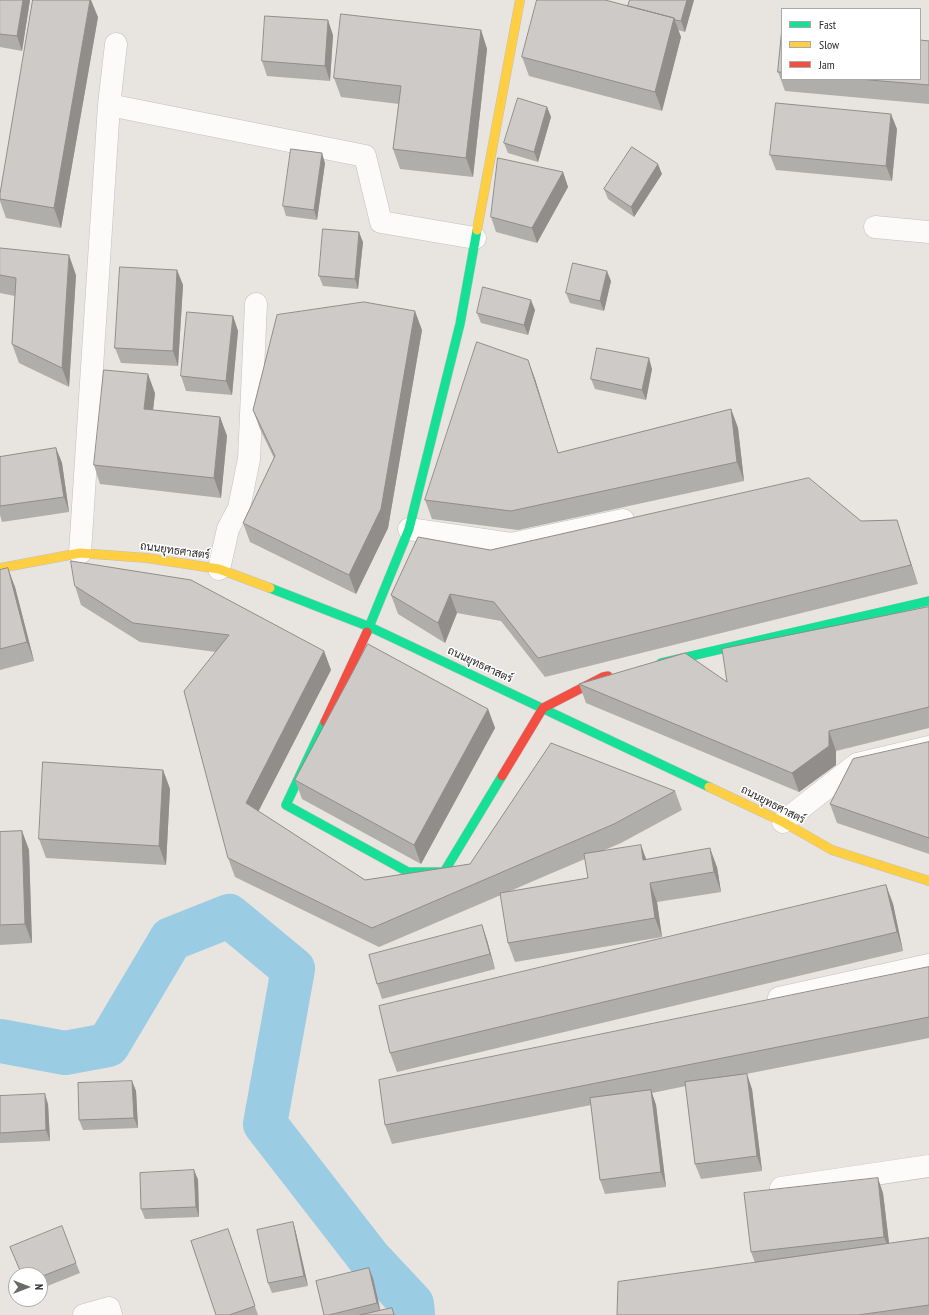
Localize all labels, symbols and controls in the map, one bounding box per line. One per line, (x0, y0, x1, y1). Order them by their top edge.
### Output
legend (781, 8, 921, 80)
text: Fast (819, 17, 836, 32)
text: Slow (819, 37, 839, 52)
text: Jam (819, 57, 835, 72)
street label: ถนนยุทธศาสตร์ (139, 540, 211, 562)
street label: ถนนยุทธศาสตร์ (445, 644, 515, 686)
street label: ถนนยุทธศาสตร์ (739, 783, 807, 827)
north arrow (8, 1267, 48, 1307)
text: N (32, 1284, 46, 1290)

